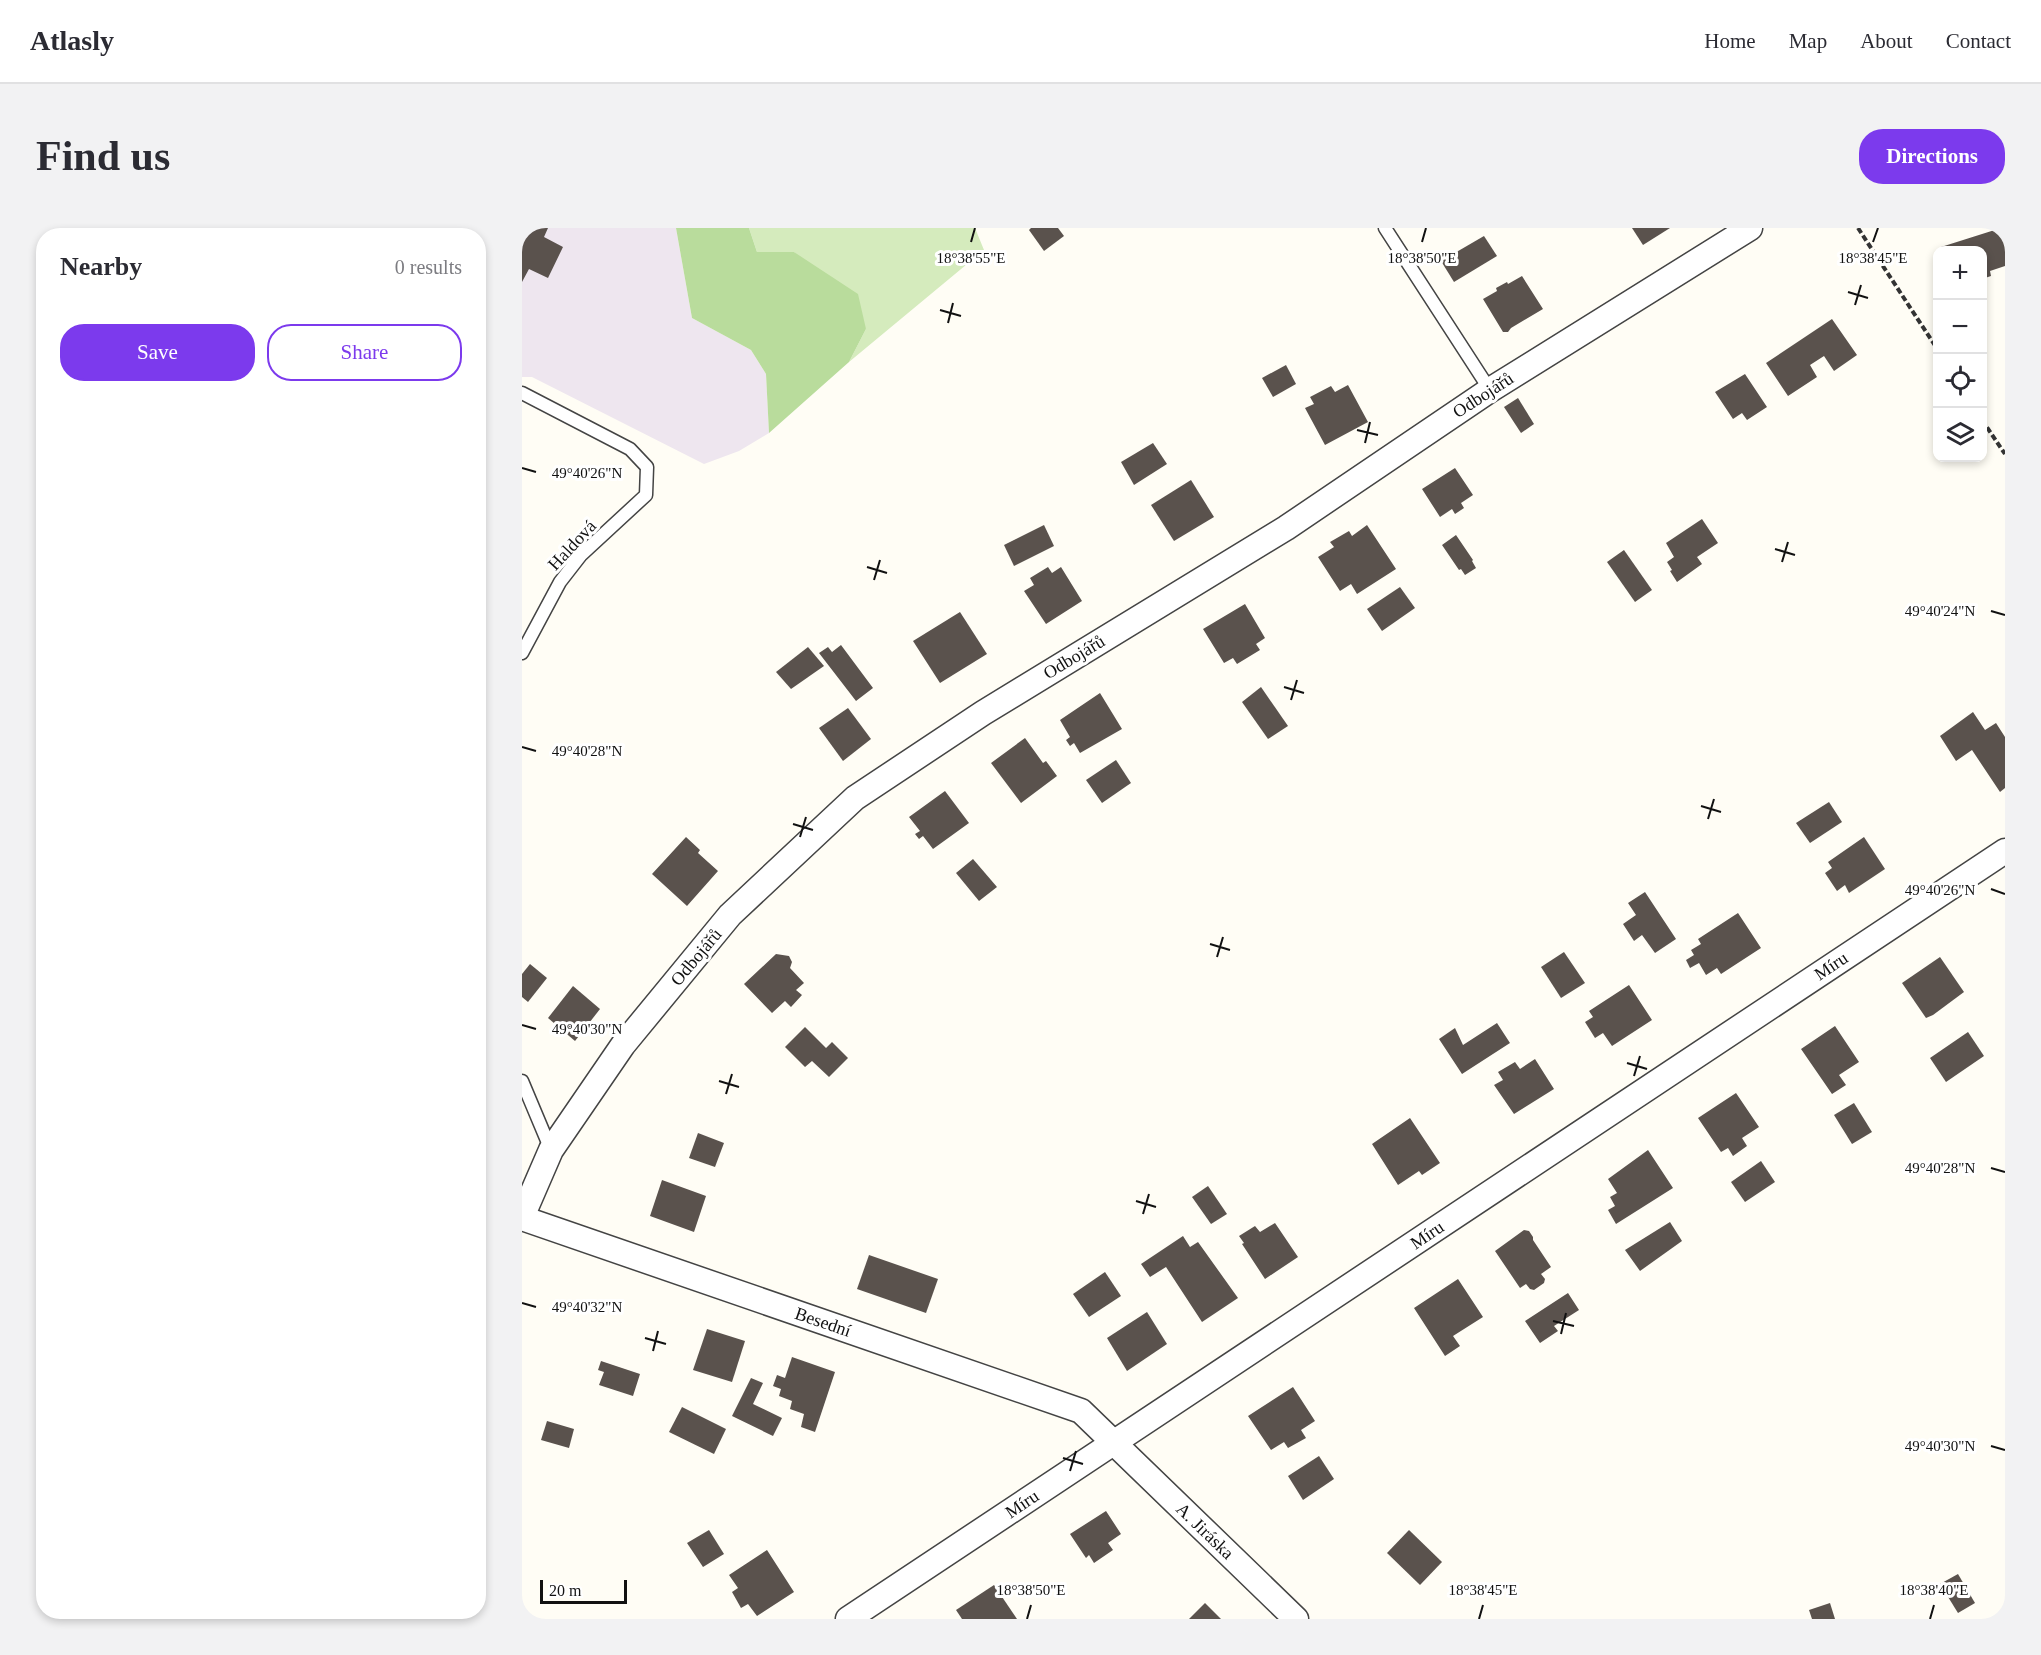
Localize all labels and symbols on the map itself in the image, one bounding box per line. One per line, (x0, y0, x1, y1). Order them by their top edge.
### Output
text: 18°38'55"E (937, 250, 1006, 266)
text: 18°38'50"E (1388, 250, 1457, 266)
text: 18°38'45"E (1839, 250, 1908, 266)
street label: Odbojářů (1449, 368, 1517, 422)
text: 49°40'26"N (552, 465, 622, 481)
street label: Haldová (544, 516, 600, 574)
text: 49°40'24"N (1905, 603, 1975, 619)
street label: Odbojářů (1040, 631, 1108, 683)
text: 49°40'28"N (552, 743, 622, 759)
text: 49°40'26"N (1905, 882, 1975, 898)
street label: Odbojářů (666, 925, 726, 989)
street label: Míru (1810, 948, 1852, 984)
text: 49°40'30"N (552, 1021, 622, 1037)
text: 49°40'28"N (1905, 1160, 1975, 1176)
street label: Míru (1406, 1217, 1448, 1253)
text: 49°40'32"N (552, 1299, 622, 1315)
street label: Besední (792, 1303, 854, 1341)
text: 49°40'30"N (1905, 1438, 1975, 1454)
street label: Míru (1001, 1486, 1043, 1522)
street label: A. Jiráska (1172, 1499, 1238, 1563)
scale bar (540, 1577, 627, 1604)
text: 18°38'50"E (997, 1582, 1066, 1598)
text: 18°38'45"E (1449, 1582, 1518, 1598)
text: 18°38'40"E (1900, 1582, 1969, 1598)

